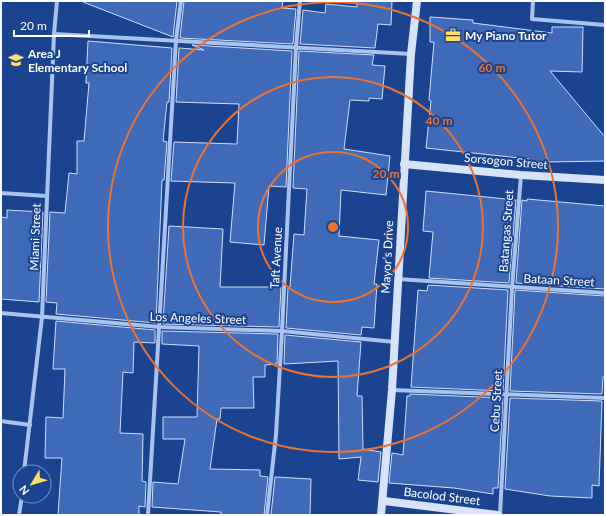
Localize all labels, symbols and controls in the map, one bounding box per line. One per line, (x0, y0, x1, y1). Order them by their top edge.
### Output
scale bar (14, 12, 89, 38)
text: 20 m (20, 18, 47, 33)
office icon: My Piano Tutor (444, 26, 462, 44)
place label: My Piano Tutor (465, 28, 547, 43)
place label: Area J Elementary School (27, 46, 127, 75)
school or university icon: Area J Elementary School (7, 51, 25, 69)
text: 60 m (479, 60, 505, 75)
text: 40 m (426, 113, 452, 128)
street label: Sorsogon Street (464, 150, 549, 172)
text: 20 m (373, 166, 399, 181)
street label: Batangas Street (496, 189, 516, 273)
street label: Miami Street (26, 202, 44, 271)
centre of rings (326, 220, 340, 234)
street label: Mayor's Drive (378, 220, 396, 294)
street label: Taft Avenue (267, 227, 285, 289)
street label: Bataan Street (523, 271, 596, 289)
street label: Los Angeles Street (149, 309, 247, 327)
street label: Cebu Street (487, 369, 505, 433)
north arrow (12, 464, 52, 504)
text: N (16, 483, 31, 498)
street label: Bacolod Street (403, 484, 482, 508)

